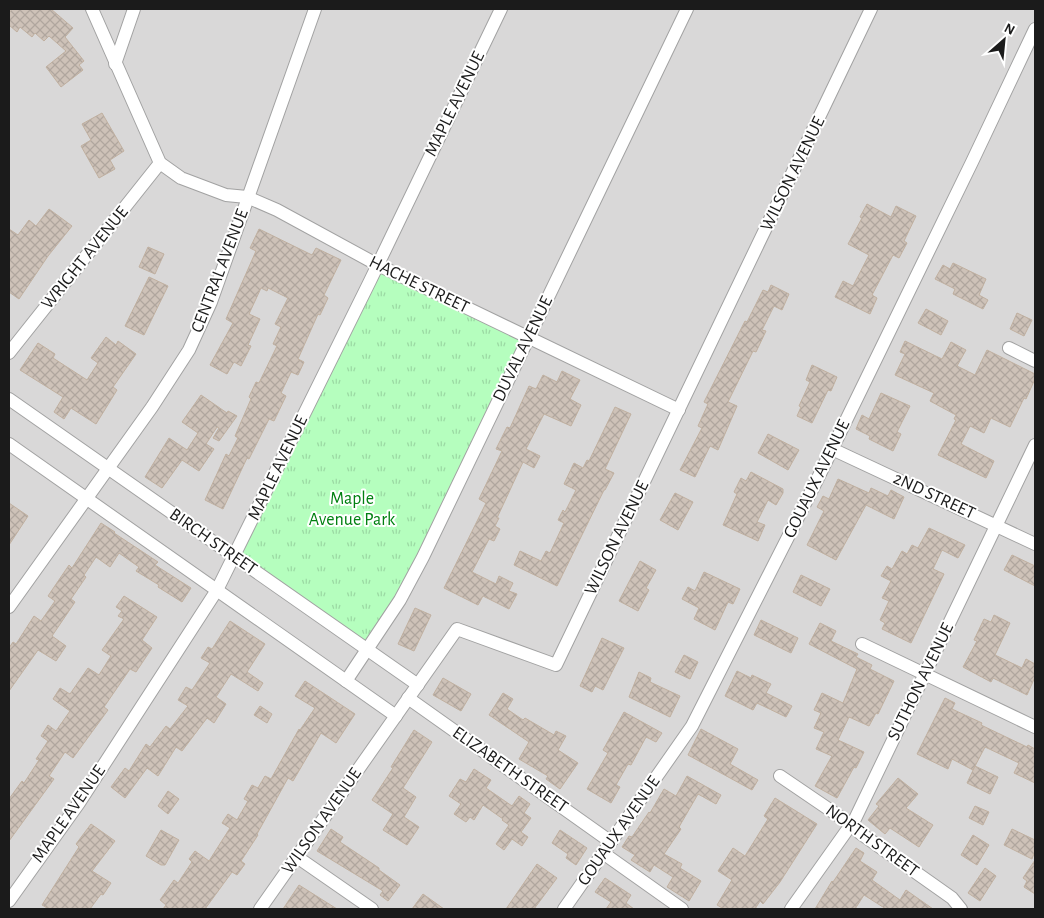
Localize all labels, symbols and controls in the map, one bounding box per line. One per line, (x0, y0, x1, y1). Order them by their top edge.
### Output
north arrow (979, 15, 1029, 65)
text: N (1002, 21, 1017, 38)
street label: MAPLE AVENUE (422, 48, 488, 159)
street label: WILSON AVENUE (758, 114, 829, 234)
street label: WRIGHT AVENUE (38, 203, 132, 313)
street label: CENTRAL AVENUE (188, 206, 252, 335)
street label: HACHE STREET (366, 253, 472, 317)
street label: DUVAL AVENUE (490, 293, 556, 404)
street label: MAPLE AVENUE (245, 412, 311, 523)
street label: GOUAUX AVENUE (781, 417, 854, 541)
street label: 2ND STREET (890, 469, 978, 523)
street label: WILSON AVENUE (582, 478, 653, 598)
park label: Maple Avenue Park (309, 490, 396, 529)
street label: BIRCH STREET (166, 505, 260, 579)
street label: SUTHON AVENUE (885, 620, 957, 744)
street label: ELIZABETH STREET (449, 723, 571, 817)
street label: MAPLE AVENUE (29, 762, 109, 866)
street label: WILSON AVENUE (279, 765, 365, 877)
street label: GOUAUX AVENUE (575, 773, 664, 889)
street label: NORTH STREET (822, 801, 922, 881)

